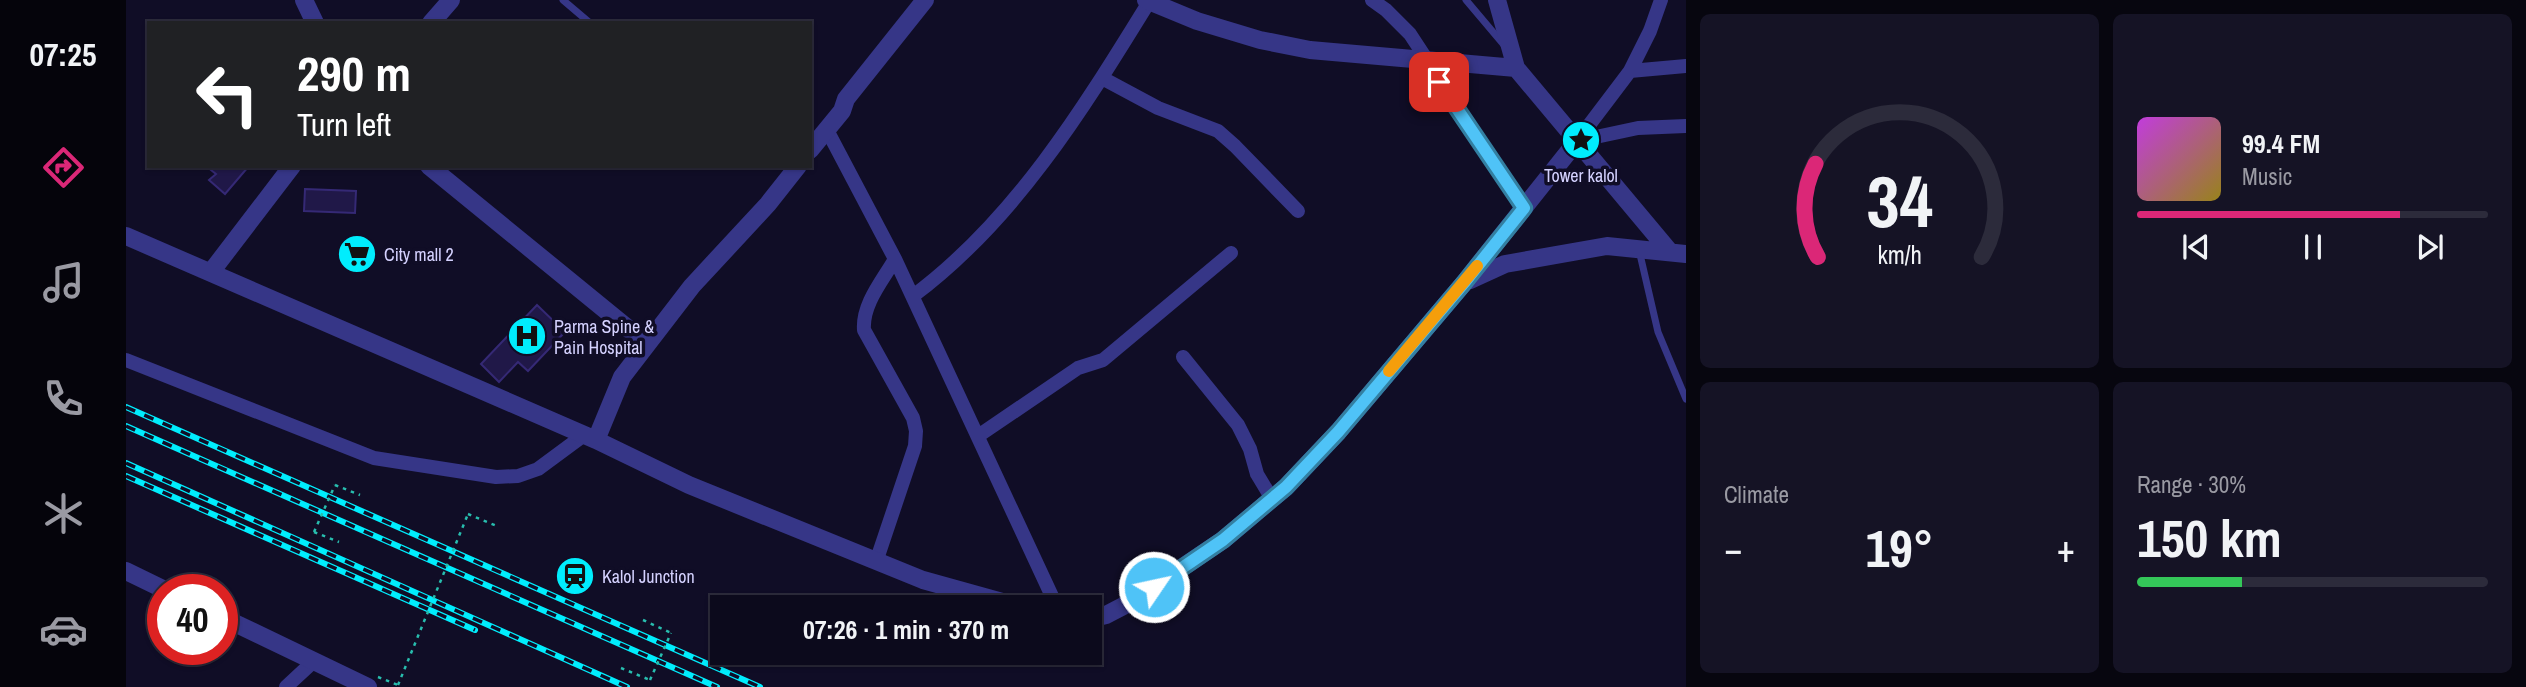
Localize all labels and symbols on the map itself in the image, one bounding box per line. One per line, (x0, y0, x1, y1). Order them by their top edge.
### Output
pin (1409, 52, 1469, 112)
place icon: Tower kalol (1560, 119, 1602, 161)
place label: Tower kalol (1544, 163, 1618, 188)
supermarket icon: City mall 2 (336, 233, 378, 275)
place label: City mall 2 (384, 242, 454, 267)
place label: Parma Spine & Pain Hospital (554, 314, 654, 360)
hospital icon: Parma Spine & Pain Hospital (506, 315, 548, 357)
position arrow (1117, 550, 1191, 624)
station icon: Kalol Junction (554, 555, 596, 597)
place label: Kalol Junction (602, 564, 695, 589)
speed limit sign: 40 (147, 574, 238, 665)

